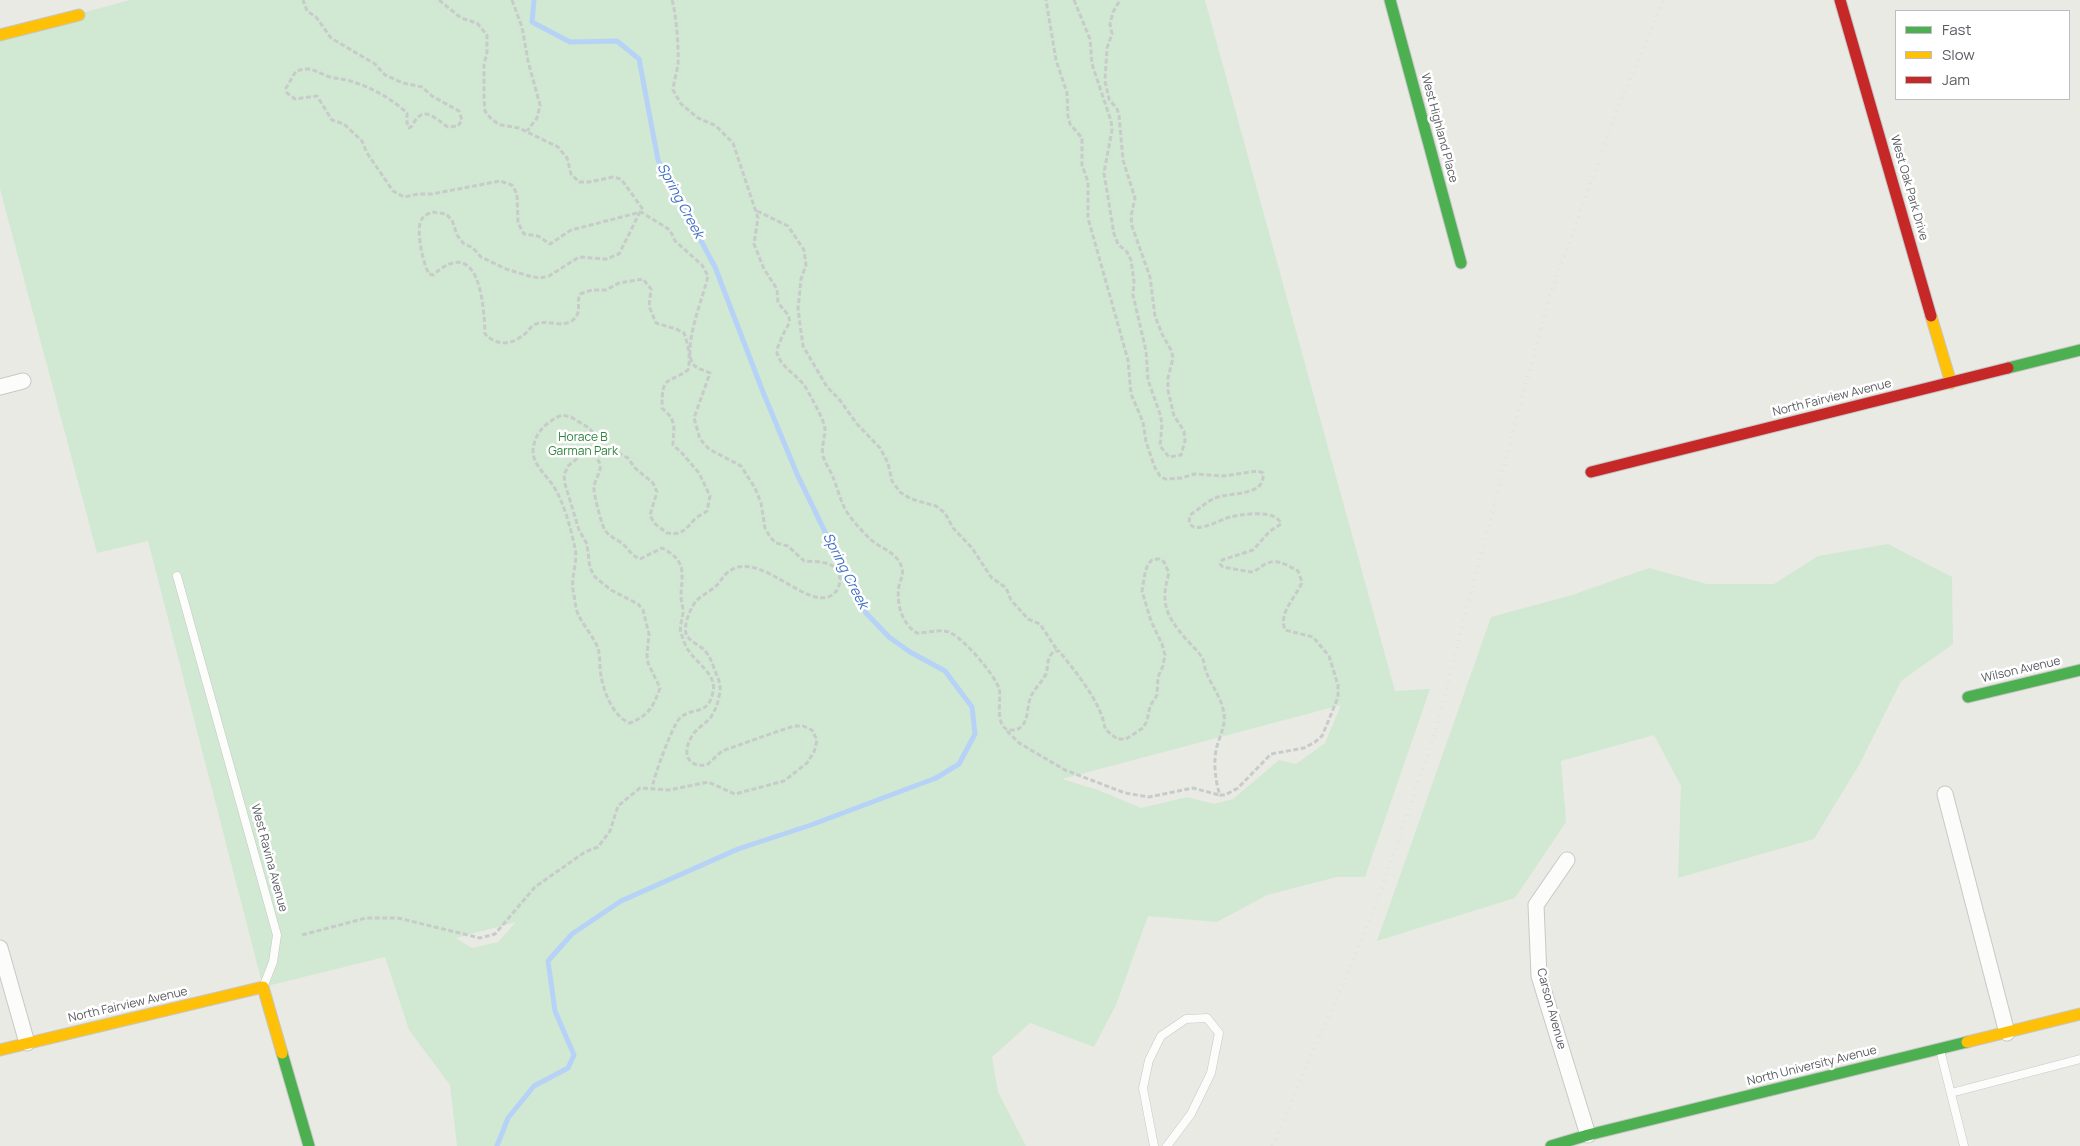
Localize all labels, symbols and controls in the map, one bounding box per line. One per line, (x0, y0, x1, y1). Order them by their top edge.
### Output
legend (1895, 10, 2070, 100)
text: Fast (1942, 19, 1971, 40)
text: Slow (1942, 44, 1975, 65)
text: Jam (1942, 69, 1970, 90)
street label: West Highland Place (1417, 72, 1461, 184)
street label: West Oak Park Drive (1887, 134, 1931, 242)
water label: Spring Creek (653, 160, 707, 242)
street label: North Fairview Avenue (1771, 376, 1893, 420)
park label: Horace B Garman Park (548, 431, 618, 459)
water label: Spring Creek (819, 530, 871, 612)
street label: Wilson Avenue (1980, 654, 2062, 686)
street label: West Ravina Avenue (248, 802, 290, 914)
street label: Carson Avenue (1533, 967, 1569, 1051)
street label: North Fairview Avenue (67, 984, 189, 1026)
street label: North University Avenue (1746, 1043, 1878, 1089)

